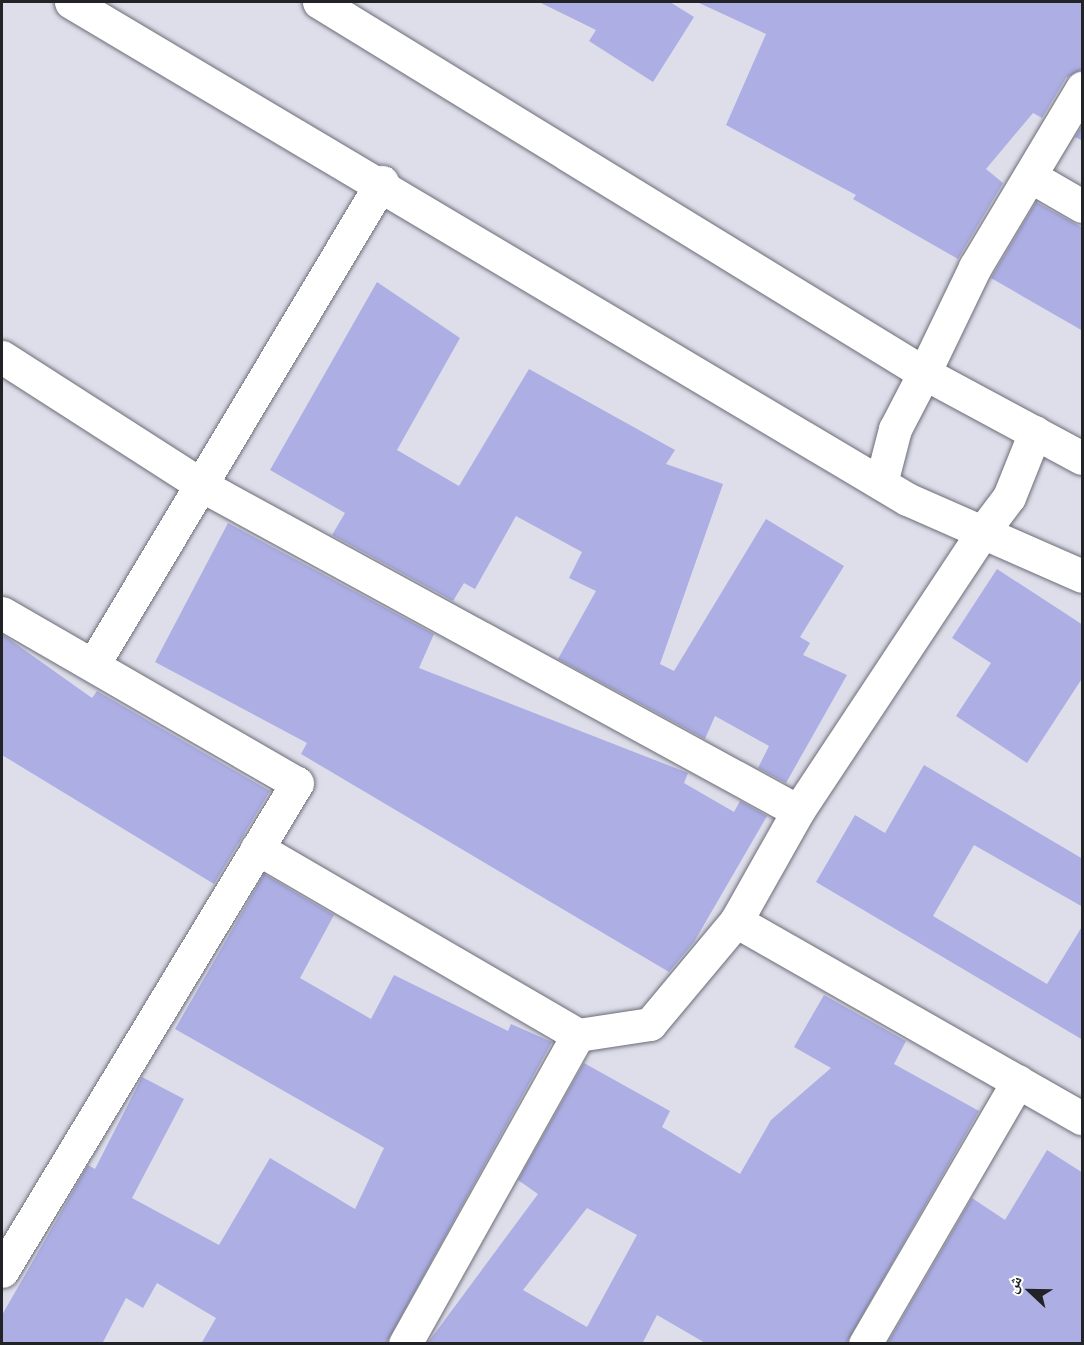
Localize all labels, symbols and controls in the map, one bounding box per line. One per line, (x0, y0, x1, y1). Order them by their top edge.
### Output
north arrow (1000, 1261, 1060, 1321)
text: ش (1000, 1272, 1027, 1296)

